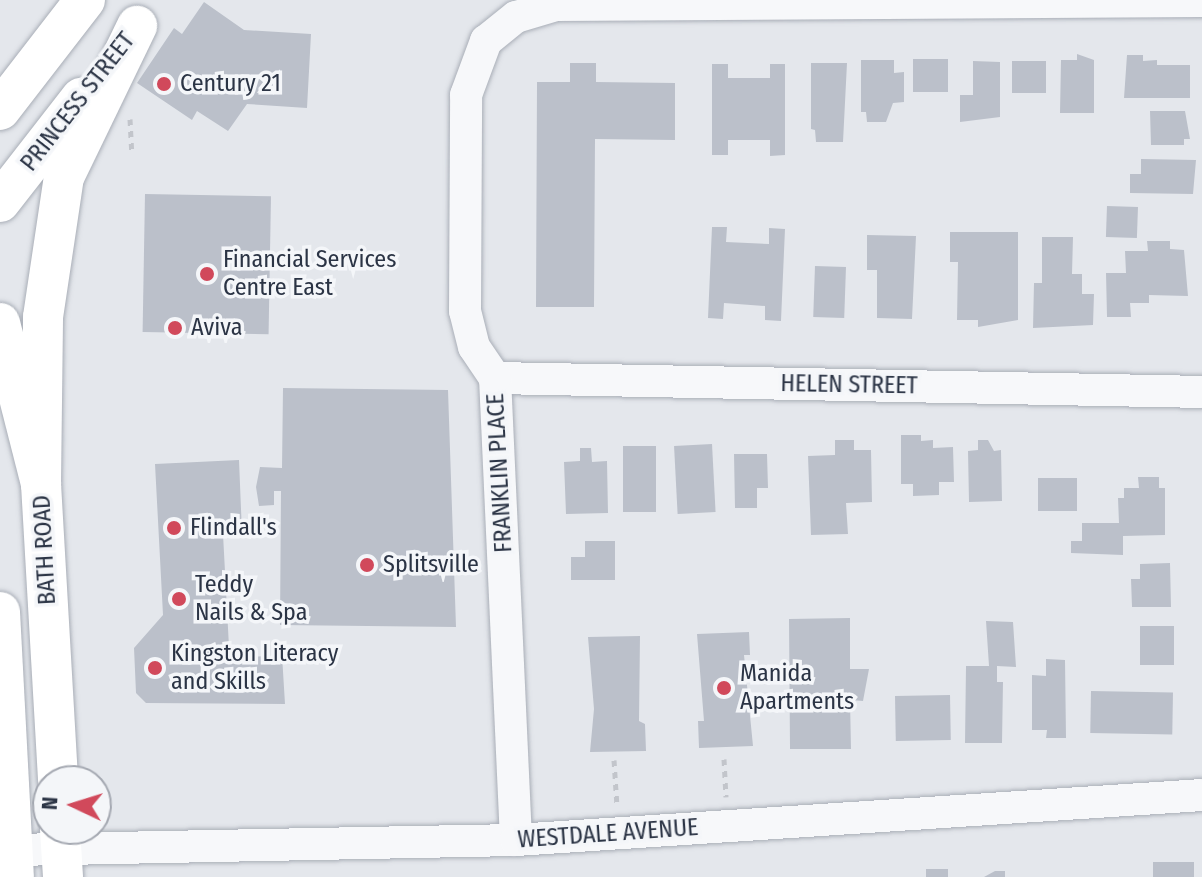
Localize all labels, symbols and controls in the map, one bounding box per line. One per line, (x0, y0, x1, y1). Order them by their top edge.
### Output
street label: PRINCESS STREET (15, 27, 141, 177)
place label: Century 21 (180, 70, 281, 98)
marker: Century 21 (155, 75, 173, 93)
place label: Financial Services Centre East (223, 246, 396, 302)
marker: Financial Services Centre East (198, 265, 216, 283)
place label: Aviva (191, 314, 242, 342)
marker: Aviva (166, 319, 184, 337)
street label: HELEN STREET (780, 369, 918, 401)
street label: FRANKLIN PLACE (481, 393, 519, 553)
street label: BATH ROAD (28, 494, 62, 606)
place label: Flindall's (190, 514, 277, 542)
marker: Flindall's (165, 519, 183, 537)
place label: Splitsville (383, 551, 479, 579)
marker: Splitsville (358, 556, 376, 574)
place label: Teddy Nails & Spa (195, 571, 307, 627)
marker: Teddy Nails & Spa (170, 590, 188, 608)
place label: Kingston Literacy and Skills (171, 640, 339, 696)
marker: Kingston Literacy and Skills (146, 659, 164, 677)
place label: Manida Apartments (740, 660, 854, 716)
marker: Manida Apartments (715, 679, 733, 697)
north arrow (32, 765, 112, 845)
text: N (36, 796, 63, 811)
street label: WESTDALE AVENUE (517, 813, 699, 855)

